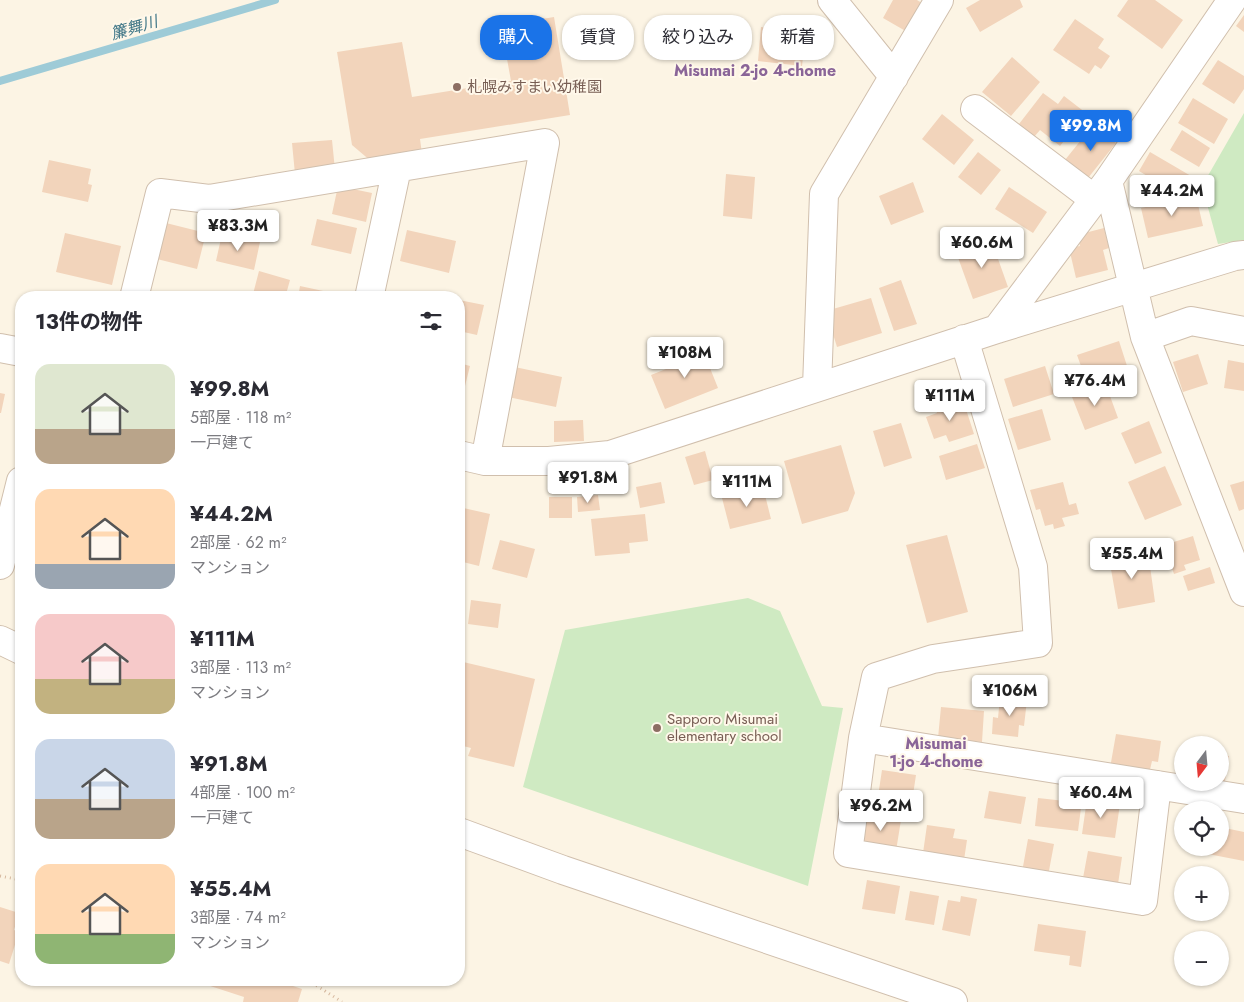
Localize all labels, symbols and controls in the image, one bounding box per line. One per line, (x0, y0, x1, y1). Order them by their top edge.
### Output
water label: 簾舞川 (108, 9, 162, 45)
chip: 購入 (480, 15, 552, 60)
chip: 賃貸 (562, 15, 634, 60)
chip: 絞り込み (644, 15, 752, 60)
chip: 新着 (762, 15, 834, 60)
district label: Misumai 2-jo 4-chome (674, 59, 836, 82)
place label: 札幌みすまい幼稚園 (467, 76, 602, 98)
marker: 札幌みすまい幼稚園 (451, 81, 463, 93)
pin: ¥99.8M (1050, 110, 1132, 152)
text: ¥99.8M (1061, 114, 1121, 137)
pin: ¥44.2M (1131, 174, 1213, 217)
text: ¥44.2M (1141, 179, 1203, 202)
pin: ¥83.3M (197, 210, 279, 252)
text: ¥83.3M (208, 214, 268, 237)
pin: ¥60.6M (941, 226, 1023, 269)
text: ¥60.6M (951, 231, 1013, 254)
text: 13件の物件 (35, 307, 143, 337)
icon: filters (417, 307, 445, 335)
pin: ¥108M (650, 336, 720, 379)
text: ¥108M (658, 341, 712, 364)
pin: ¥76.4M (1054, 364, 1136, 407)
text: ¥76.4M (1064, 369, 1126, 392)
text: ¥99.8M (190, 374, 269, 404)
pin: ¥111M (915, 380, 985, 422)
icon: home (75, 384, 135, 444)
text: ¥111M (925, 384, 975, 407)
text: 5部屋 · 118 m² (190, 406, 291, 429)
text: 一戸建て (190, 431, 254, 454)
pin: ¥91.8M (547, 462, 629, 504)
text: ¥91.8M (559, 466, 618, 489)
pin: ¥111M (712, 466, 782, 508)
text: ¥111M (722, 470, 772, 493)
text: ¥44.2M (190, 499, 273, 529)
icon: home (75, 509, 135, 569)
text: 2部屋 · 62 m² (190, 531, 287, 554)
pin: ¥55.4M (1091, 538, 1173, 580)
text: ¥55.4M (1101, 542, 1163, 565)
text: マンション (190, 556, 270, 579)
text: ¥111M (190, 624, 255, 654)
icon: home (75, 634, 135, 694)
text: 3部屋 · 113 m² (190, 656, 291, 679)
pin: ¥106M (975, 674, 1045, 717)
text: ¥106M (983, 679, 1037, 702)
text: マンション (190, 681, 270, 704)
place label: Sapporo Misumai elementary school (667, 708, 782, 747)
marker: Sapporo Misumai elementary school (651, 722, 663, 734)
district label: Misumai 1-jo 4-chome (889, 732, 983, 773)
north arrow (1174, 736, 1229, 791)
map controls (1174, 736, 1229, 986)
text: ¥91.8M (190, 749, 267, 779)
icon: home (75, 759, 135, 819)
pin: ¥60.4M (1060, 776, 1142, 819)
text: 4部屋 · 100 m² (190, 781, 295, 804)
text: ¥60.4M (1070, 781, 1132, 804)
pin: ¥96.2M (840, 790, 922, 832)
text: ¥96.2M (850, 794, 912, 817)
button: locate (1174, 801, 1229, 856)
text: 一戸建て (190, 806, 254, 829)
button: + (1174, 866, 1229, 921)
text: ¥55.4M (190, 874, 271, 904)
icon: home (75, 884, 135, 944)
text: 3部屋 · 74 m² (190, 906, 286, 929)
text: マンション (190, 931, 270, 954)
button: − (1174, 931, 1229, 986)

